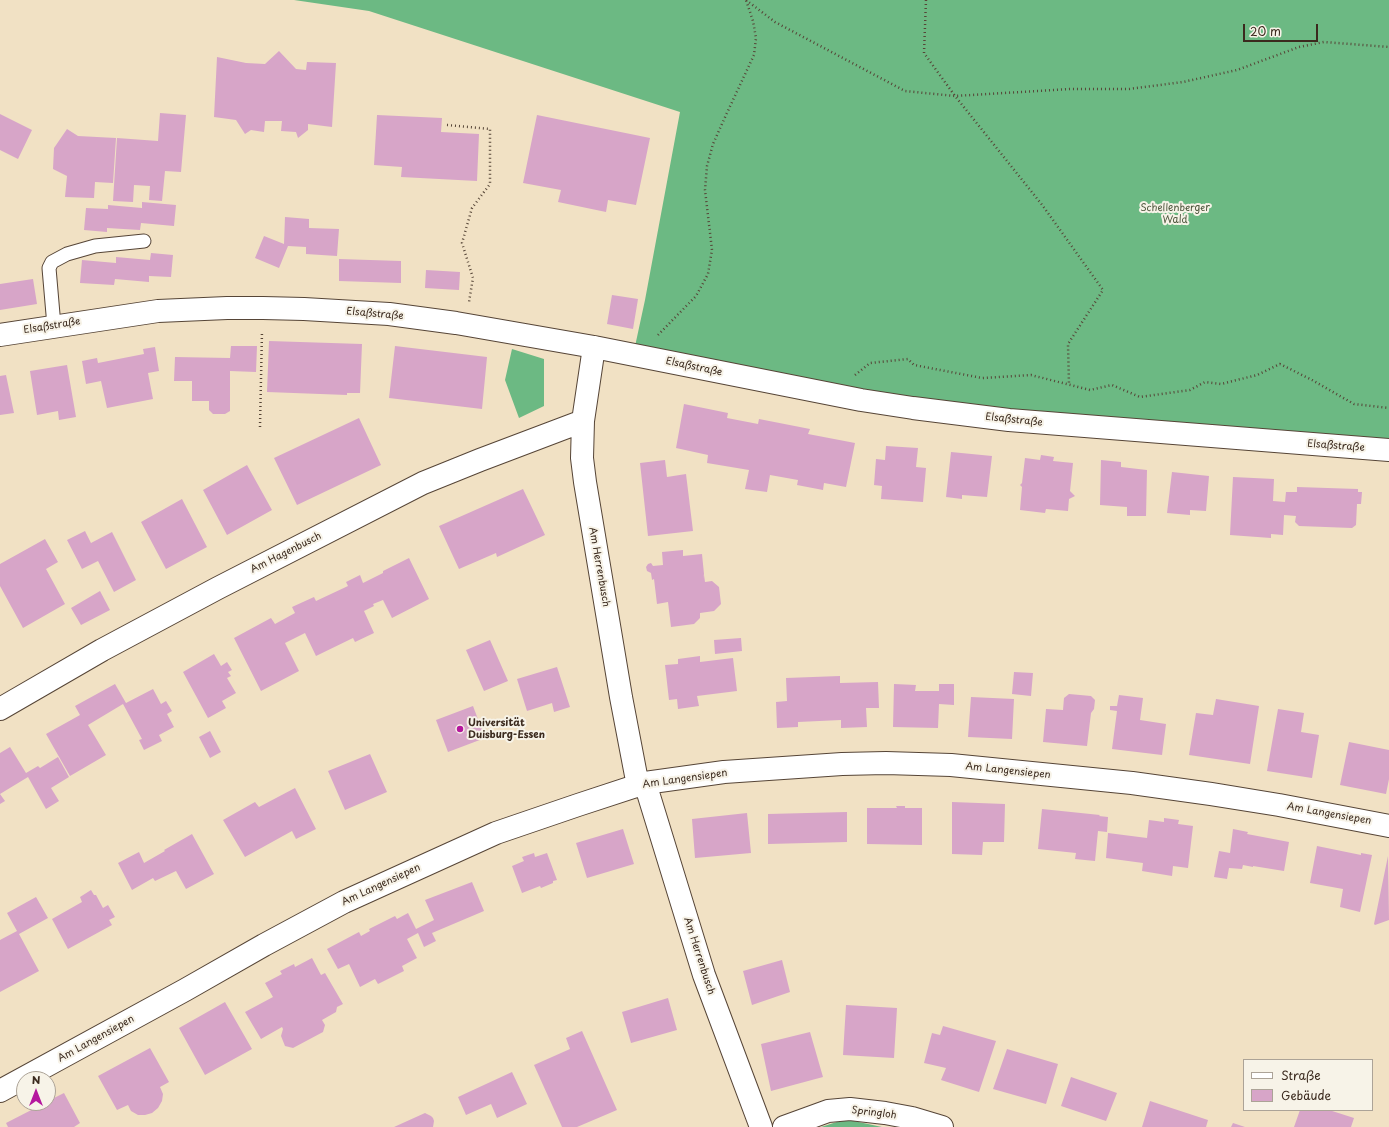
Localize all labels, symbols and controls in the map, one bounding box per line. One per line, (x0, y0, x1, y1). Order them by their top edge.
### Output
scale bar (1245, 16, 1320, 42)
text: 20 m (1250, 22, 1281, 40)
park label: Schellenberger Wald (1140, 202, 1210, 226)
street label: Elsaßstraße (346, 306, 404, 322)
street label: Elsaßstraße (23, 316, 81, 336)
street label: Elsaßstraße (665, 355, 723, 379)
street label: Elsaßstraße (985, 411, 1043, 429)
street label: Elsaßstraße (1307, 438, 1365, 454)
street label: Am Herrenbusch (586, 526, 612, 608)
street label: Am Hagenbusch (249, 530, 323, 576)
place label: Universität Duisburg-Essen (468, 717, 545, 740)
marker: Universität Duisburg-Essen (455, 724, 465, 734)
street label: Am Langensiepen (965, 761, 1051, 781)
street label: Am Langensiepen (642, 767, 728, 791)
street label: Am Langensiepen (1286, 801, 1372, 827)
street label: Am Langensiepen (340, 862, 422, 908)
street label: Am Herrenbusch (681, 916, 717, 996)
street label: Am Langensiepen (56, 1013, 136, 1065)
legend (1243, 1059, 1373, 1111)
text: Straße (1281, 1066, 1321, 1084)
north arrow (16, 1071, 56, 1111)
text: N (32, 1071, 40, 1088)
text: Gebäude (1281, 1086, 1331, 1104)
street label: Springloh (851, 1104, 897, 1122)

